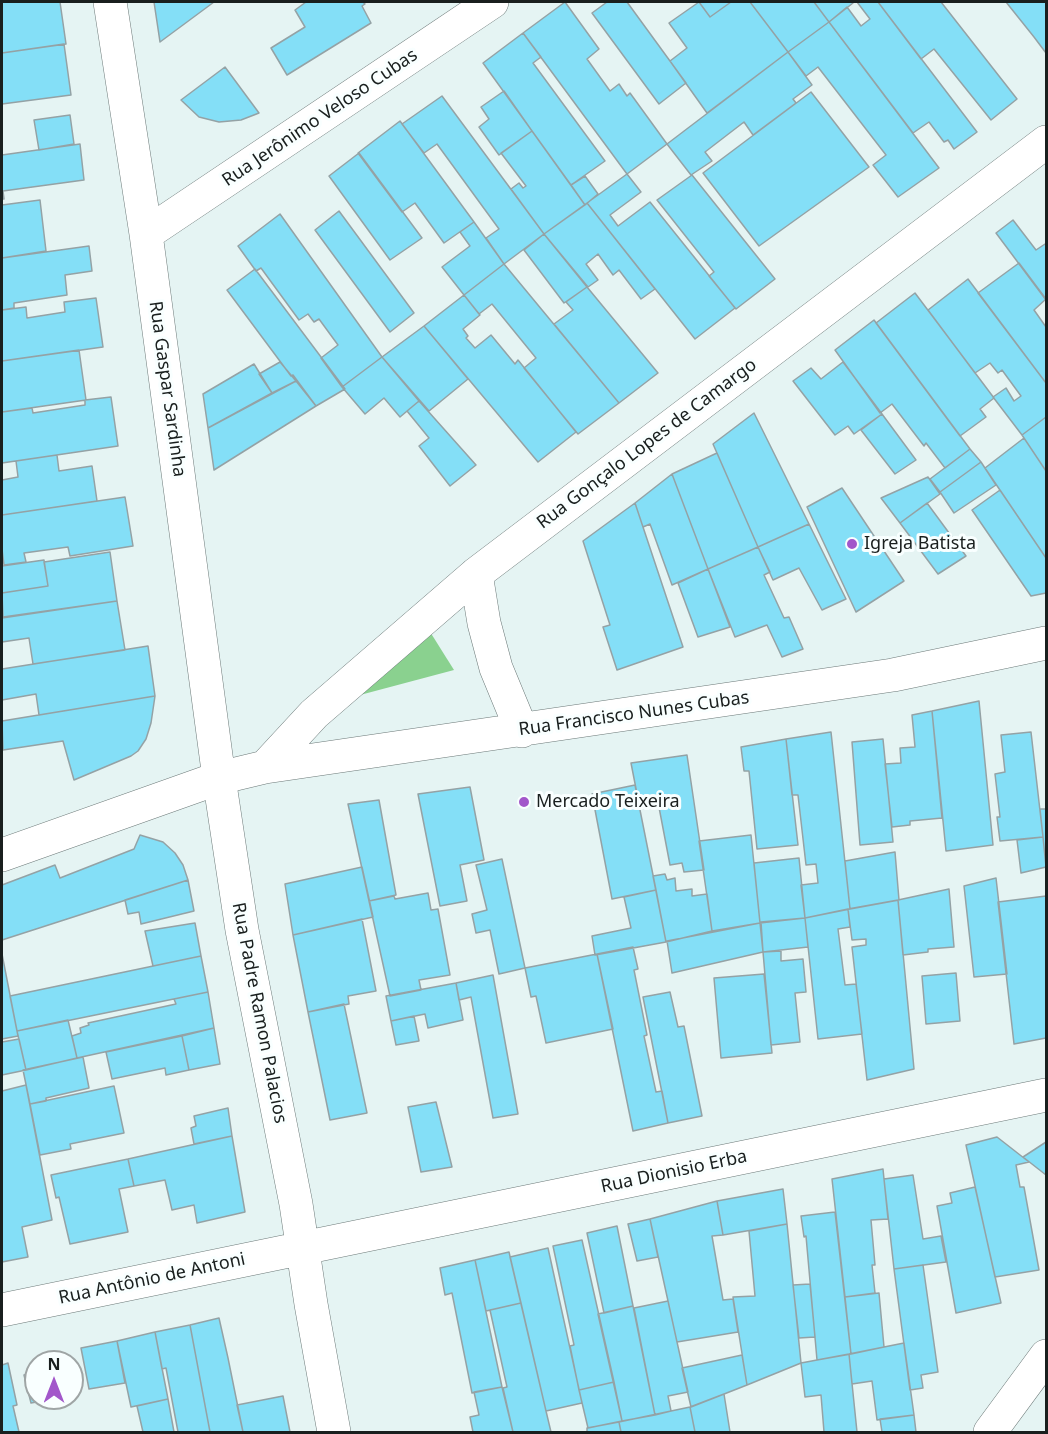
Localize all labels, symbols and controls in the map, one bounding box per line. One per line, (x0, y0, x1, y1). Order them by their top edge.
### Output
street label: Rua Jerônimo Veloso Cubas (218, 44, 422, 192)
street label: Rua Gaspar Sardinha (144, 300, 190, 478)
street label: Rua Gonçalo Lopes de Camargo (533, 354, 761, 534)
place label: Igreja Batista (864, 533, 976, 555)
marker: Igreja Batista (845, 537, 859, 551)
street label: Rua Francisco Nunes Cubas (517, 687, 751, 741)
place label: Mercado Teixeira (536, 791, 680, 813)
marker: Mercado Teixeira (517, 795, 531, 809)
street label: Rua Padre Ramon Palacios (227, 901, 291, 1125)
street label: Rua Dionisio Erba (599, 1146, 749, 1198)
street label: Rua Antônio de Antoni (57, 1249, 247, 1309)
north arrow (24, 1350, 84, 1410)
text: N (47, 1353, 61, 1375)

